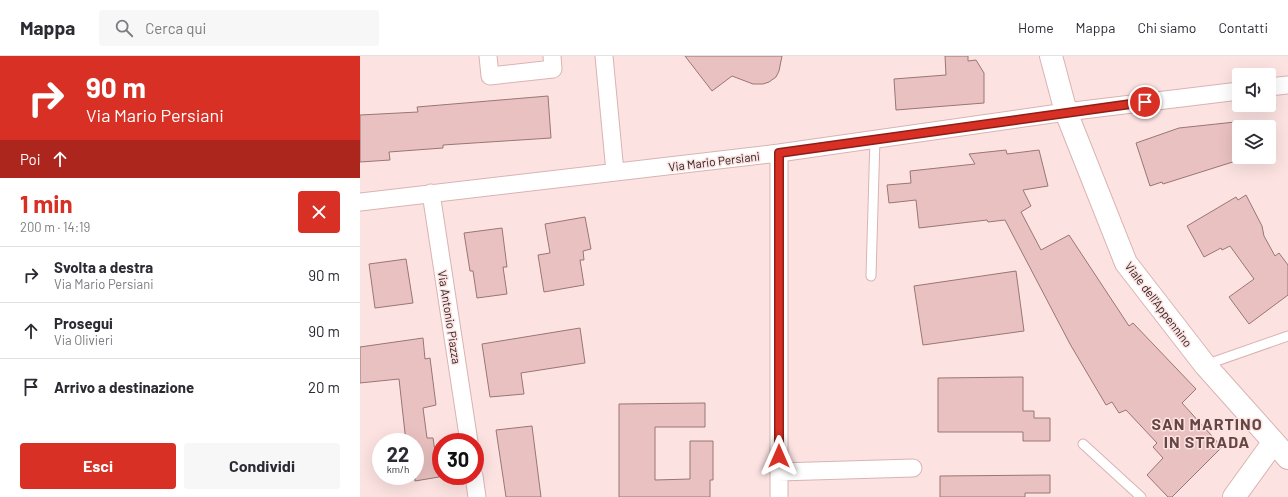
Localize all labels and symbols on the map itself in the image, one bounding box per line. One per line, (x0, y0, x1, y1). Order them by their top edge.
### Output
pin (1128, 85, 1162, 119)
street label: Via Mario Persiani (668, 148, 760, 174)
street label: Viale dell'Appennino (1122, 259, 1196, 349)
street label: Via Antonio Piazza (436, 269, 464, 365)
district label: SAN MARTINO IN STRADA (1151, 414, 1263, 451)
speed limit sign: 30 (432, 433, 484, 485)
position arrow (758, 435, 800, 477)

